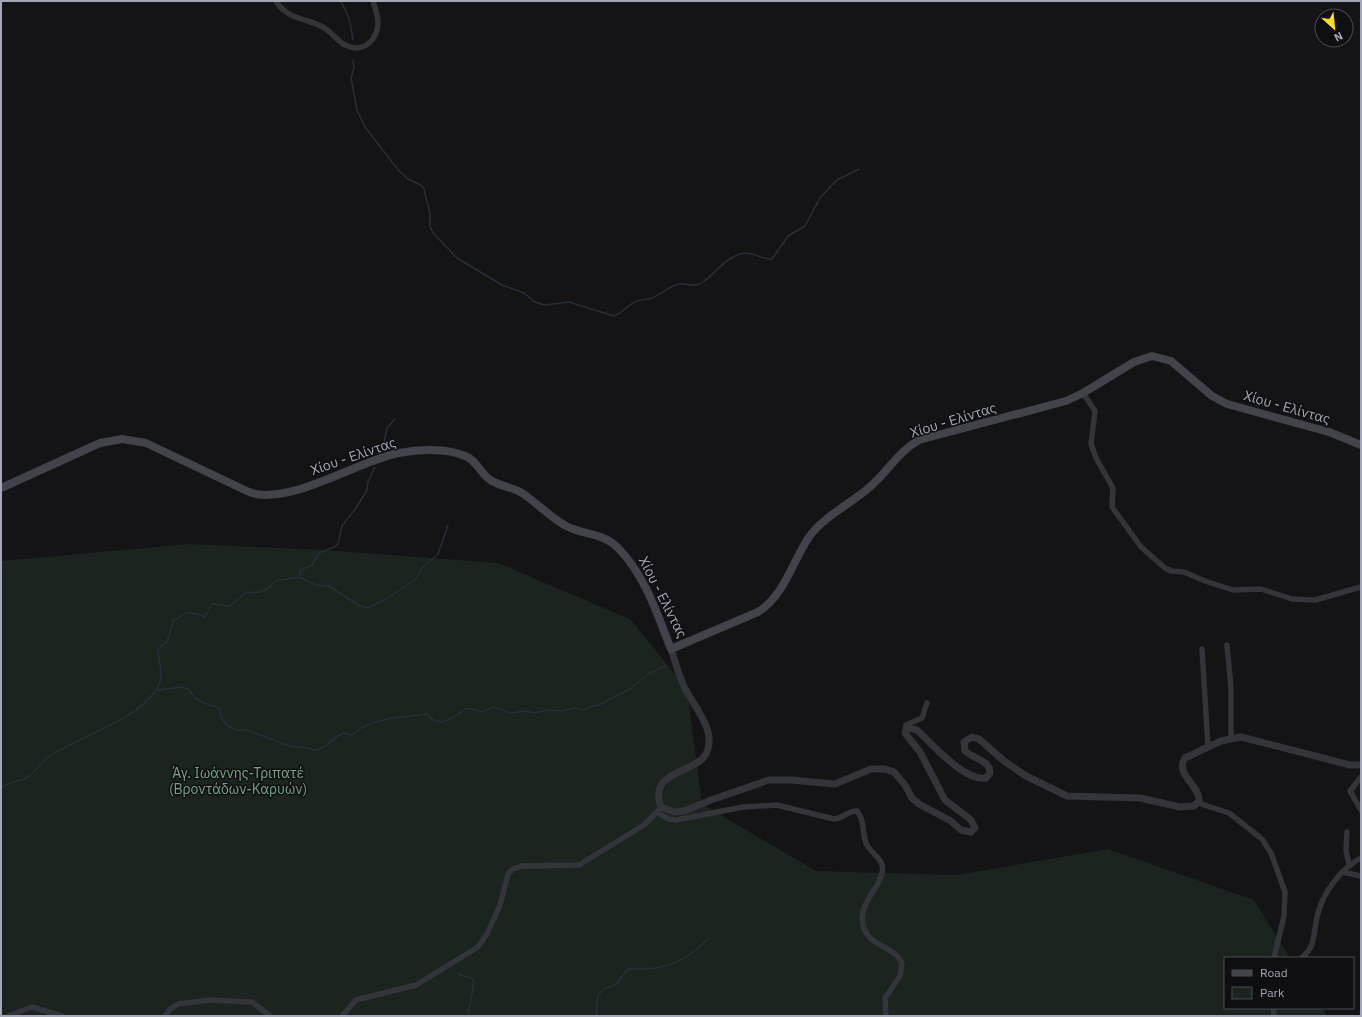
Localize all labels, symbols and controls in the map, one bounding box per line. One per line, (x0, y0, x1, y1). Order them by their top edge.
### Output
north arrow (1314, 8, 1354, 48)
text: N (1332, 29, 1345, 45)
street label: Χίου - Ελίντας (1242, 386, 1333, 428)
street label: Χίου - Ελίντας (908, 398, 998, 442)
street label: Χίου - Ελίντας (308, 433, 398, 479)
street label: Χίου - Ελίντας (635, 553, 691, 641)
park label: Άγ. Ιωάννης-Τριπατέ (Βροντάδων-Καρυών) (169, 764, 307, 798)
legend (1224, 957, 1354, 1009)
text: Road (1260, 965, 1288, 980)
text: Park (1260, 985, 1285, 1000)

